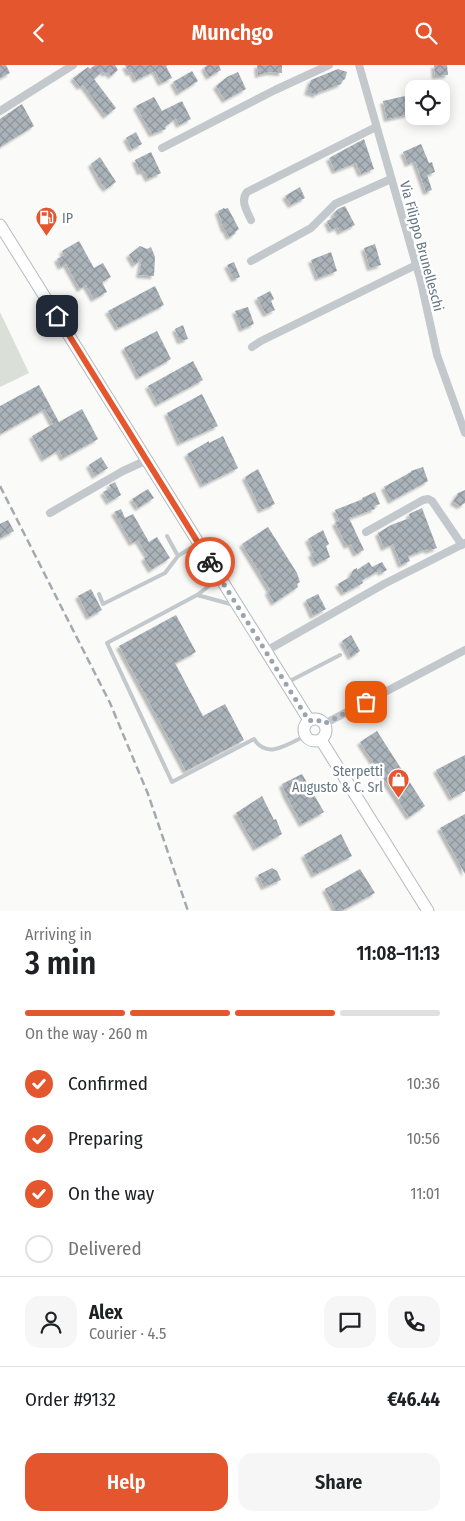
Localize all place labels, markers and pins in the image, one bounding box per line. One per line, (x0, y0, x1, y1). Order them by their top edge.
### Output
fuel station icon: IP (34, 206, 58, 237)
place label: IP (62, 210, 73, 227)
pin (36, 295, 78, 337)
pin (345, 681, 387, 723)
place label: Sterpetti Augusto & C. Srl (292, 763, 383, 796)
shop icon: Sterpetti Augusto & C. Srl (387, 767, 411, 798)

